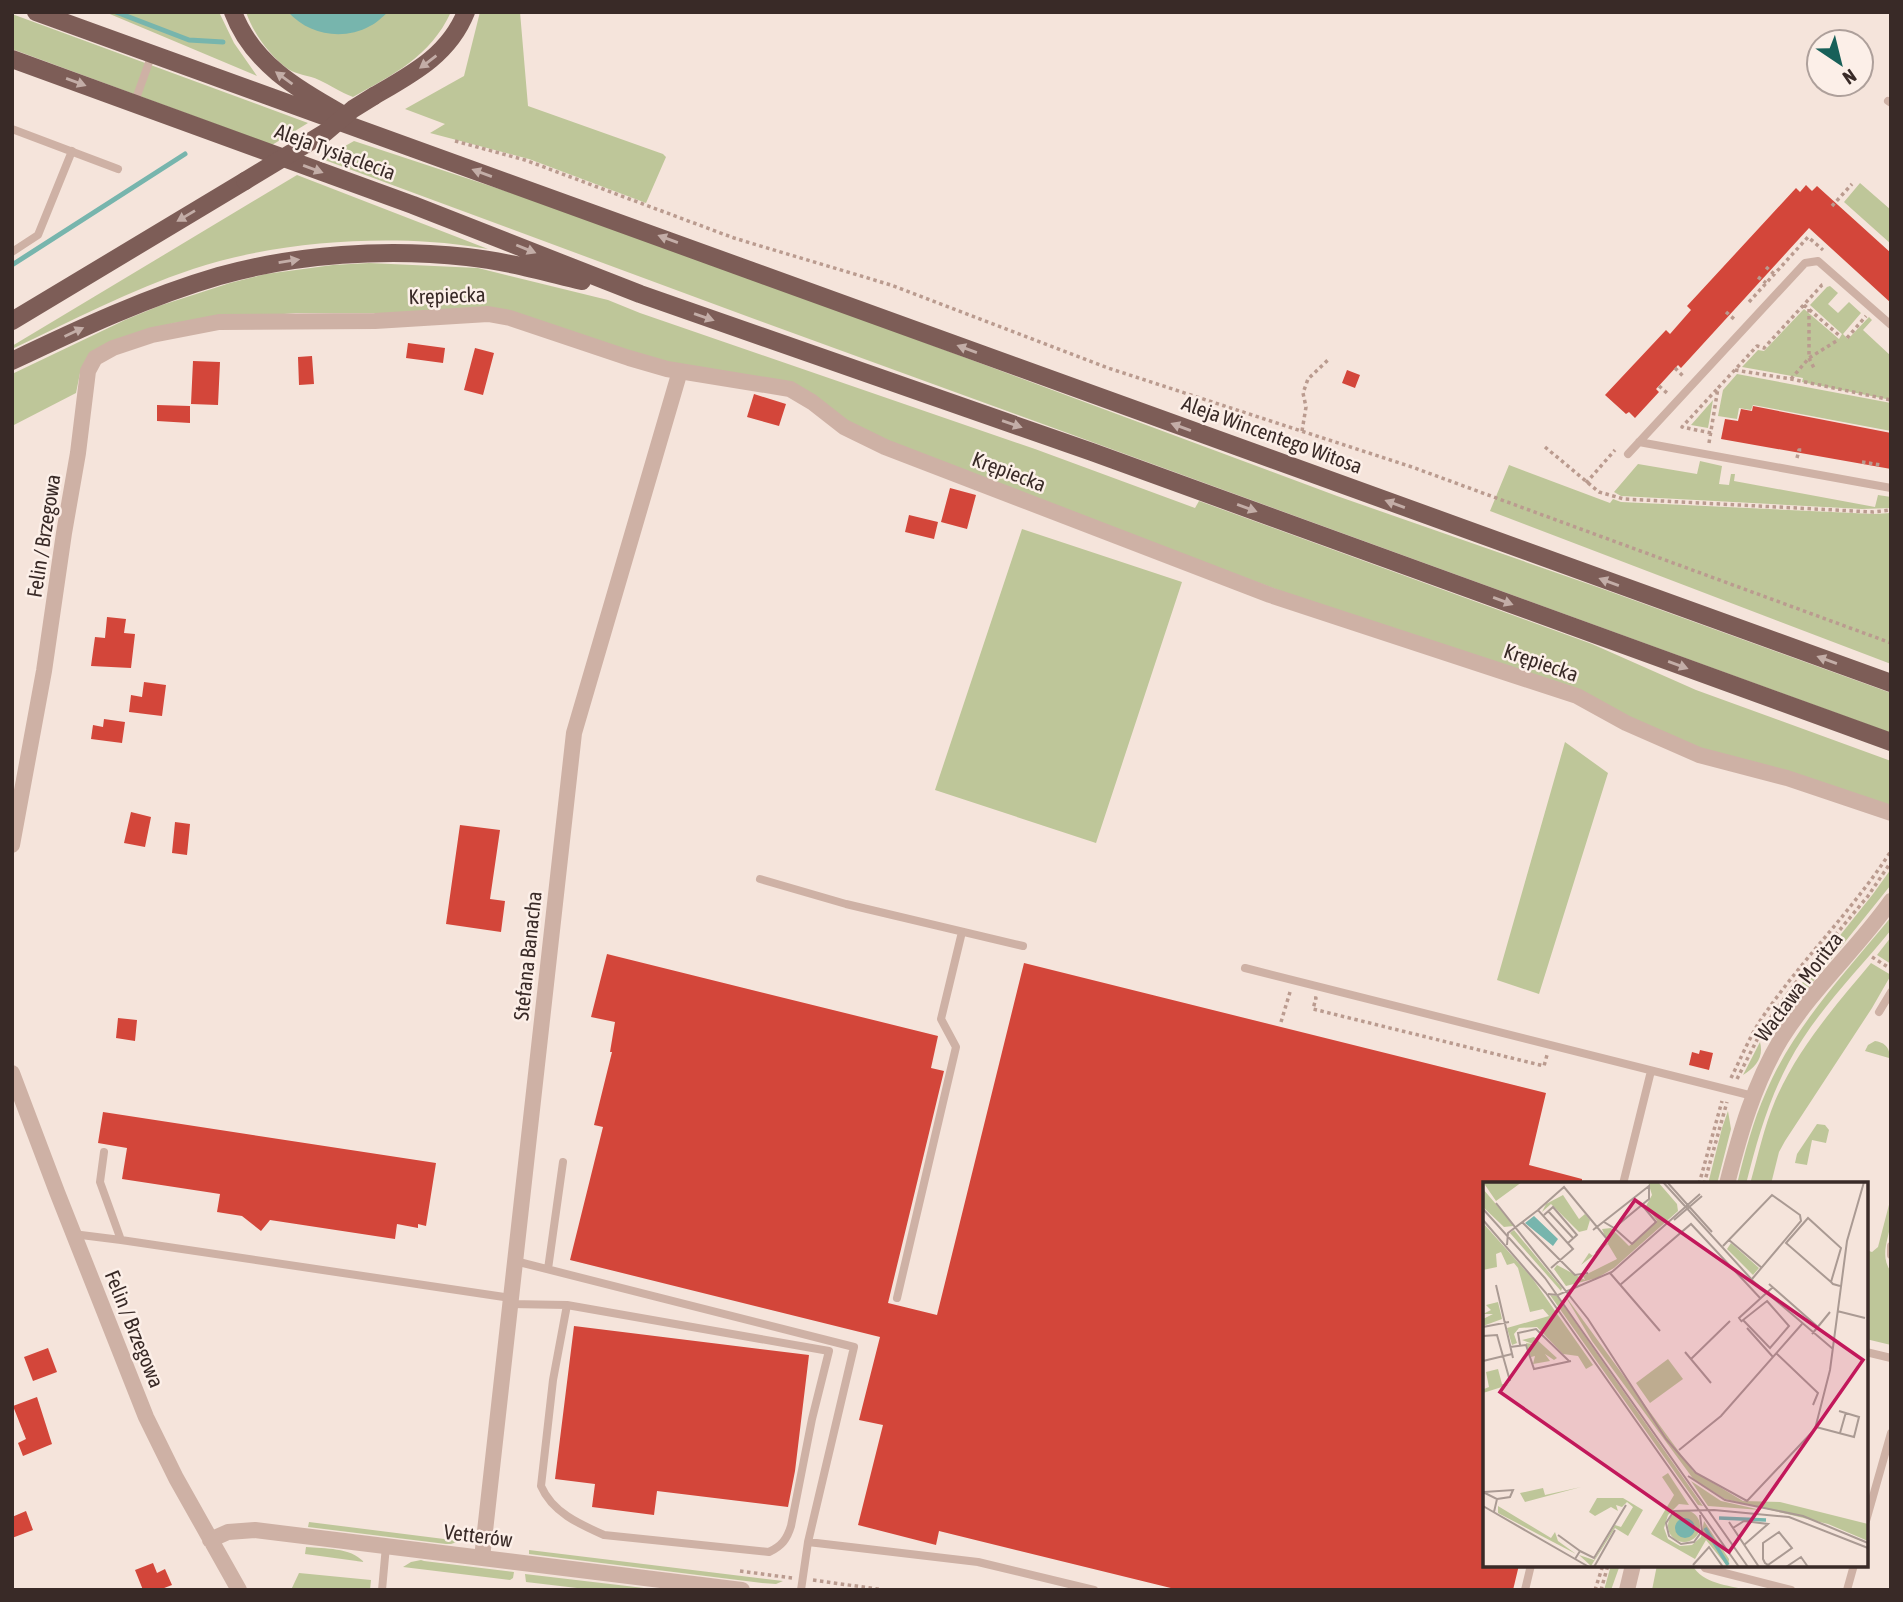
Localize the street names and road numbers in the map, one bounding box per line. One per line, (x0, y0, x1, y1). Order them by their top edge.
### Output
street label: Aleja Tysiąclecia (272, 118, 399, 184)
street label: Krępiecka (408, 282, 486, 308)
street label: Aleja Wincentego Witosa (1179, 390, 1366, 478)
street label: Krępiecka (969, 446, 1050, 496)
street label: Felin / Brzegowa (21, 473, 65, 599)
street label: Krępiecka (1501, 638, 1582, 686)
street label: Stefana Banacha (508, 890, 546, 1022)
street label: Wacława Moritza (1749, 927, 1847, 1046)
street label: Felin / Brzegowa (100, 1266, 169, 1391)
street label: Vetterów (442, 1519, 514, 1551)

